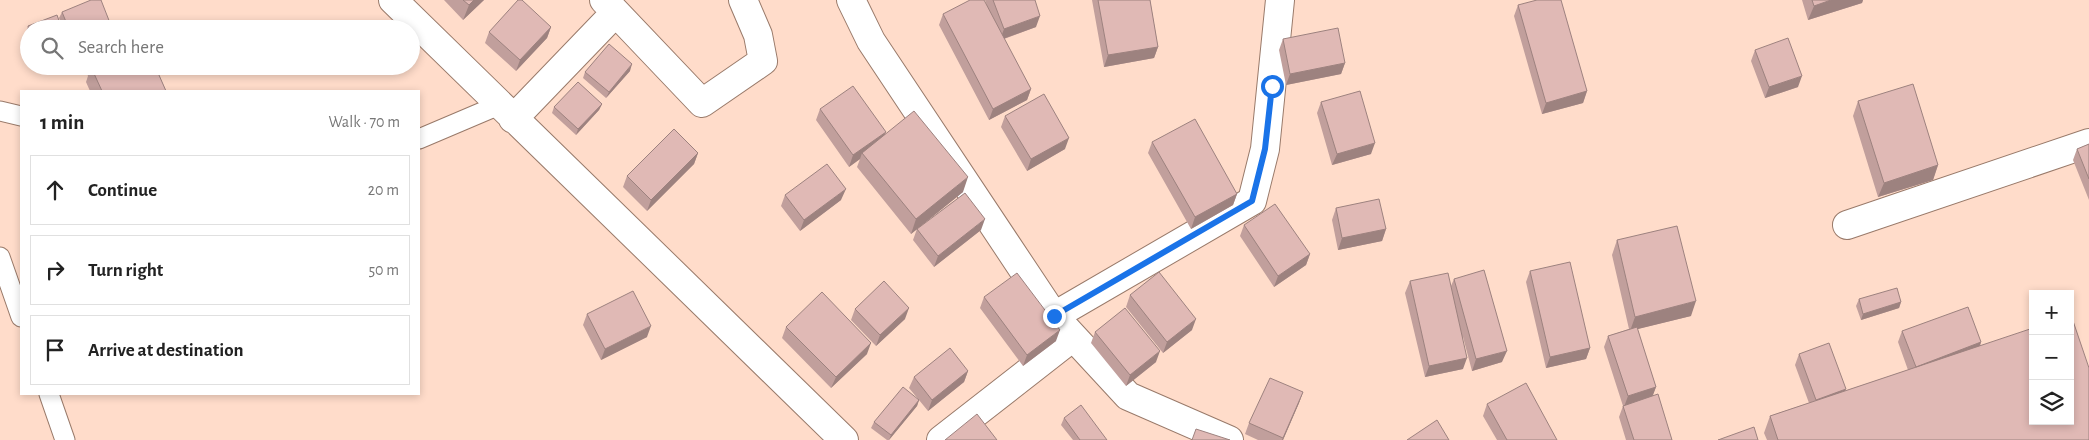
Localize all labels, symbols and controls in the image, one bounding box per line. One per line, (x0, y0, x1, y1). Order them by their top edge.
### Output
search box (20, 20, 420, 75)
icon: search (38, 34, 66, 62)
text: Search here (78, 38, 164, 57)
route start (1261, 75, 1284, 98)
text: 1 min (40, 112, 84, 133)
text: Walk · 70 m (328, 114, 400, 130)
icon: ahead (41, 176, 69, 204)
text: Continue (88, 181, 157, 200)
text: 20 m (368, 182, 399, 198)
icon: right (41, 256, 69, 284)
text: Turn right (88, 261, 163, 280)
text: 50 m (368, 262, 399, 278)
map controls (2029, 290, 2074, 425)
button: + (2029, 290, 2074, 335)
route end (1043, 305, 1066, 328)
button: − (2029, 335, 2074, 380)
icon: arrive (41, 336, 69, 364)
text: Arrive at destination (88, 341, 244, 360)
button: layers (2029, 380, 2074, 425)

